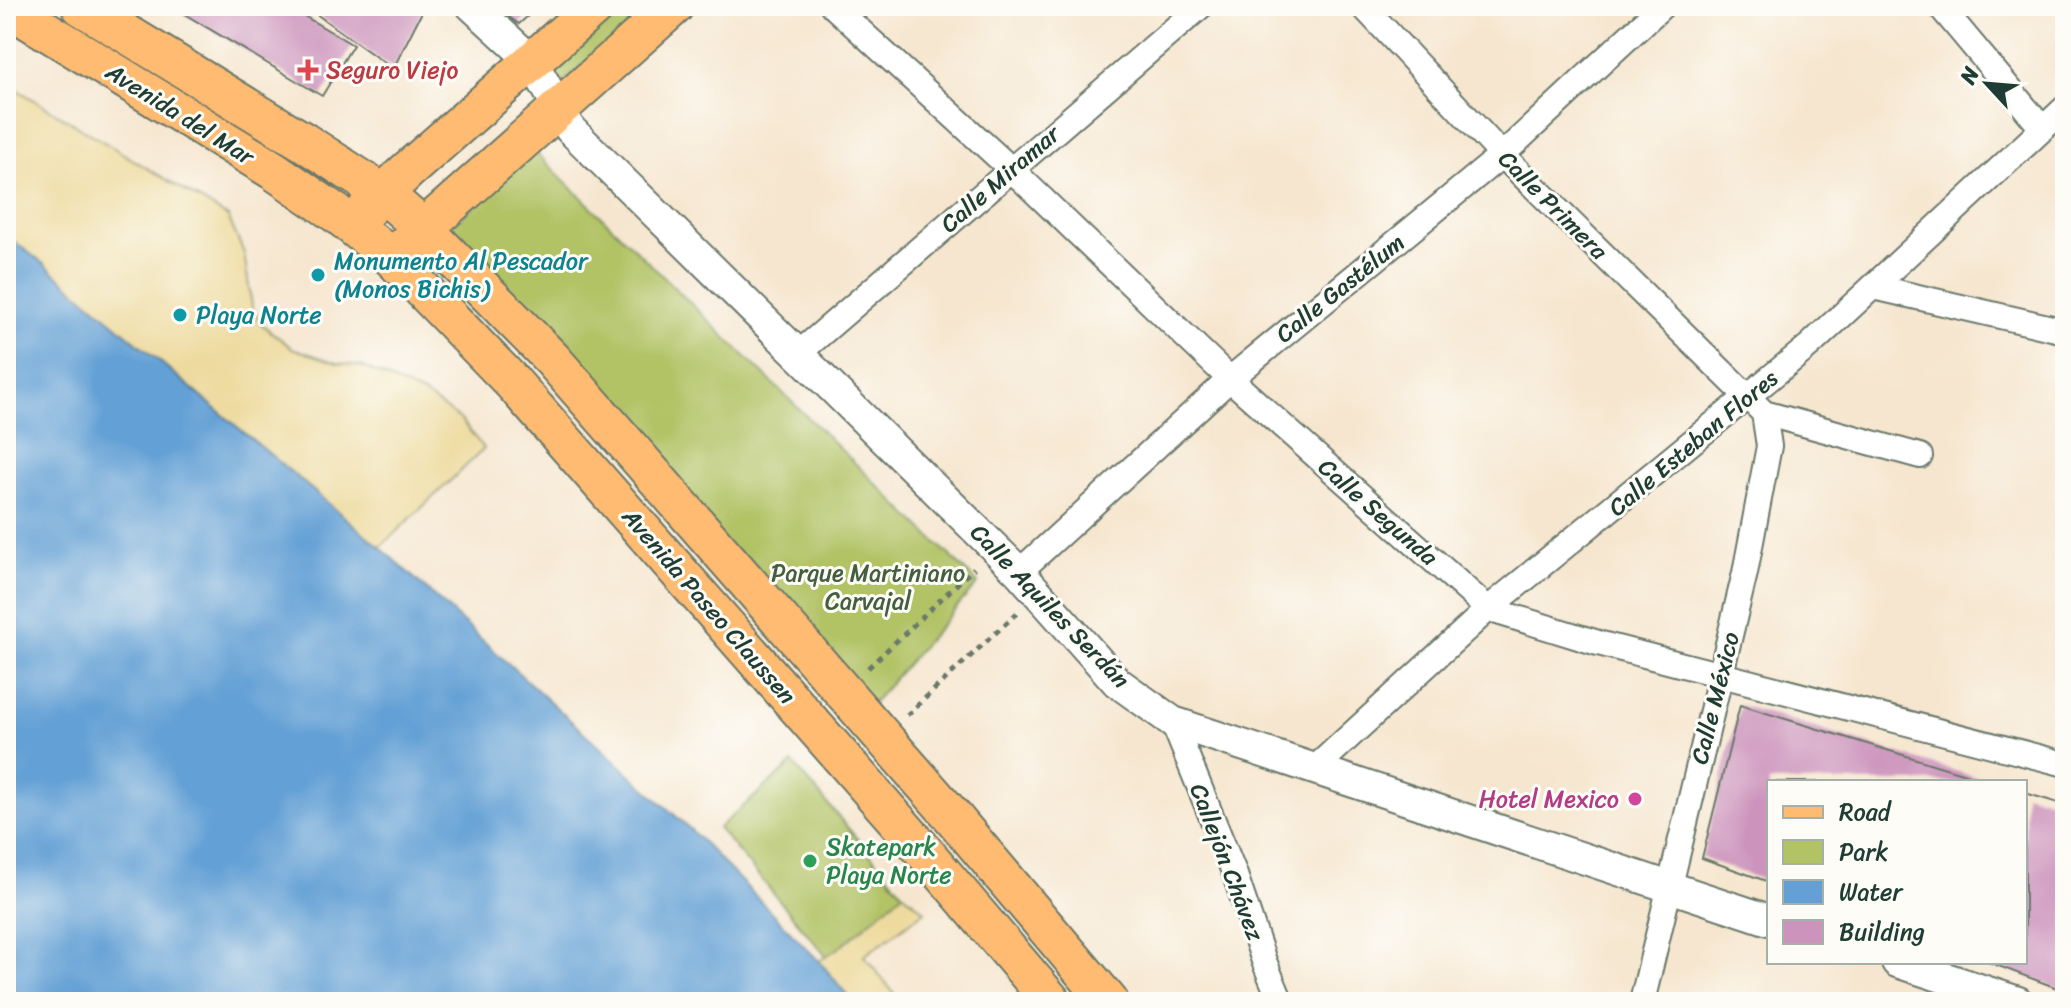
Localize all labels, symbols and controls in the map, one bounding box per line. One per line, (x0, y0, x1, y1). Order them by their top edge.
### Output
north arrow (1947, 44, 2027, 124)
place label: Seguro Viejo (326, 49, 459, 91)
street label: Avenida del Mar (96, 51, 264, 177)
marker: Seguro Viejo (297, 59, 319, 81)
text: N (1948, 59, 1991, 92)
street label: Calle Miramar (930, 113, 1071, 244)
street label: Calle Primera (1488, 140, 1619, 271)
street label: Calle Gastélum (1266, 222, 1414, 354)
place label: Monumento Al Pescador (Monos Bichis) (334, 240, 589, 310)
marker: Monumento Al Pescador (Monos Bichis) (309, 266, 327, 284)
place label: Playa Norte (196, 294, 322, 336)
marker: Playa Norte (171, 306, 189, 324)
street label: Calle Esteban Flores (1598, 359, 1788, 527)
street label: Calle Segunda (1308, 447, 1449, 577)
street label: Avenida Paseo Claussen (610, 497, 807, 714)
street label: Calle Aquiles Serdán (960, 513, 1140, 699)
park label: Parque Martiniano Carvajal (771, 552, 965, 622)
street label: Calle México (1678, 627, 1752, 769)
street label: Callejón Chávez (1178, 777, 1277, 948)
place label: Hotel Mexico (1479, 778, 1619, 820)
legend (1767, 780, 2027, 964)
marker: Hotel Mexico (1626, 790, 1644, 808)
text: Road (1839, 791, 1893, 833)
place label: Skatepark Playa Norte (826, 826, 952, 896)
text: Park (1839, 831, 1888, 873)
marker: Skatepark Playa Norte (801, 852, 819, 870)
text: Water (1839, 871, 1904, 913)
text: Building (1839, 911, 1925, 953)

